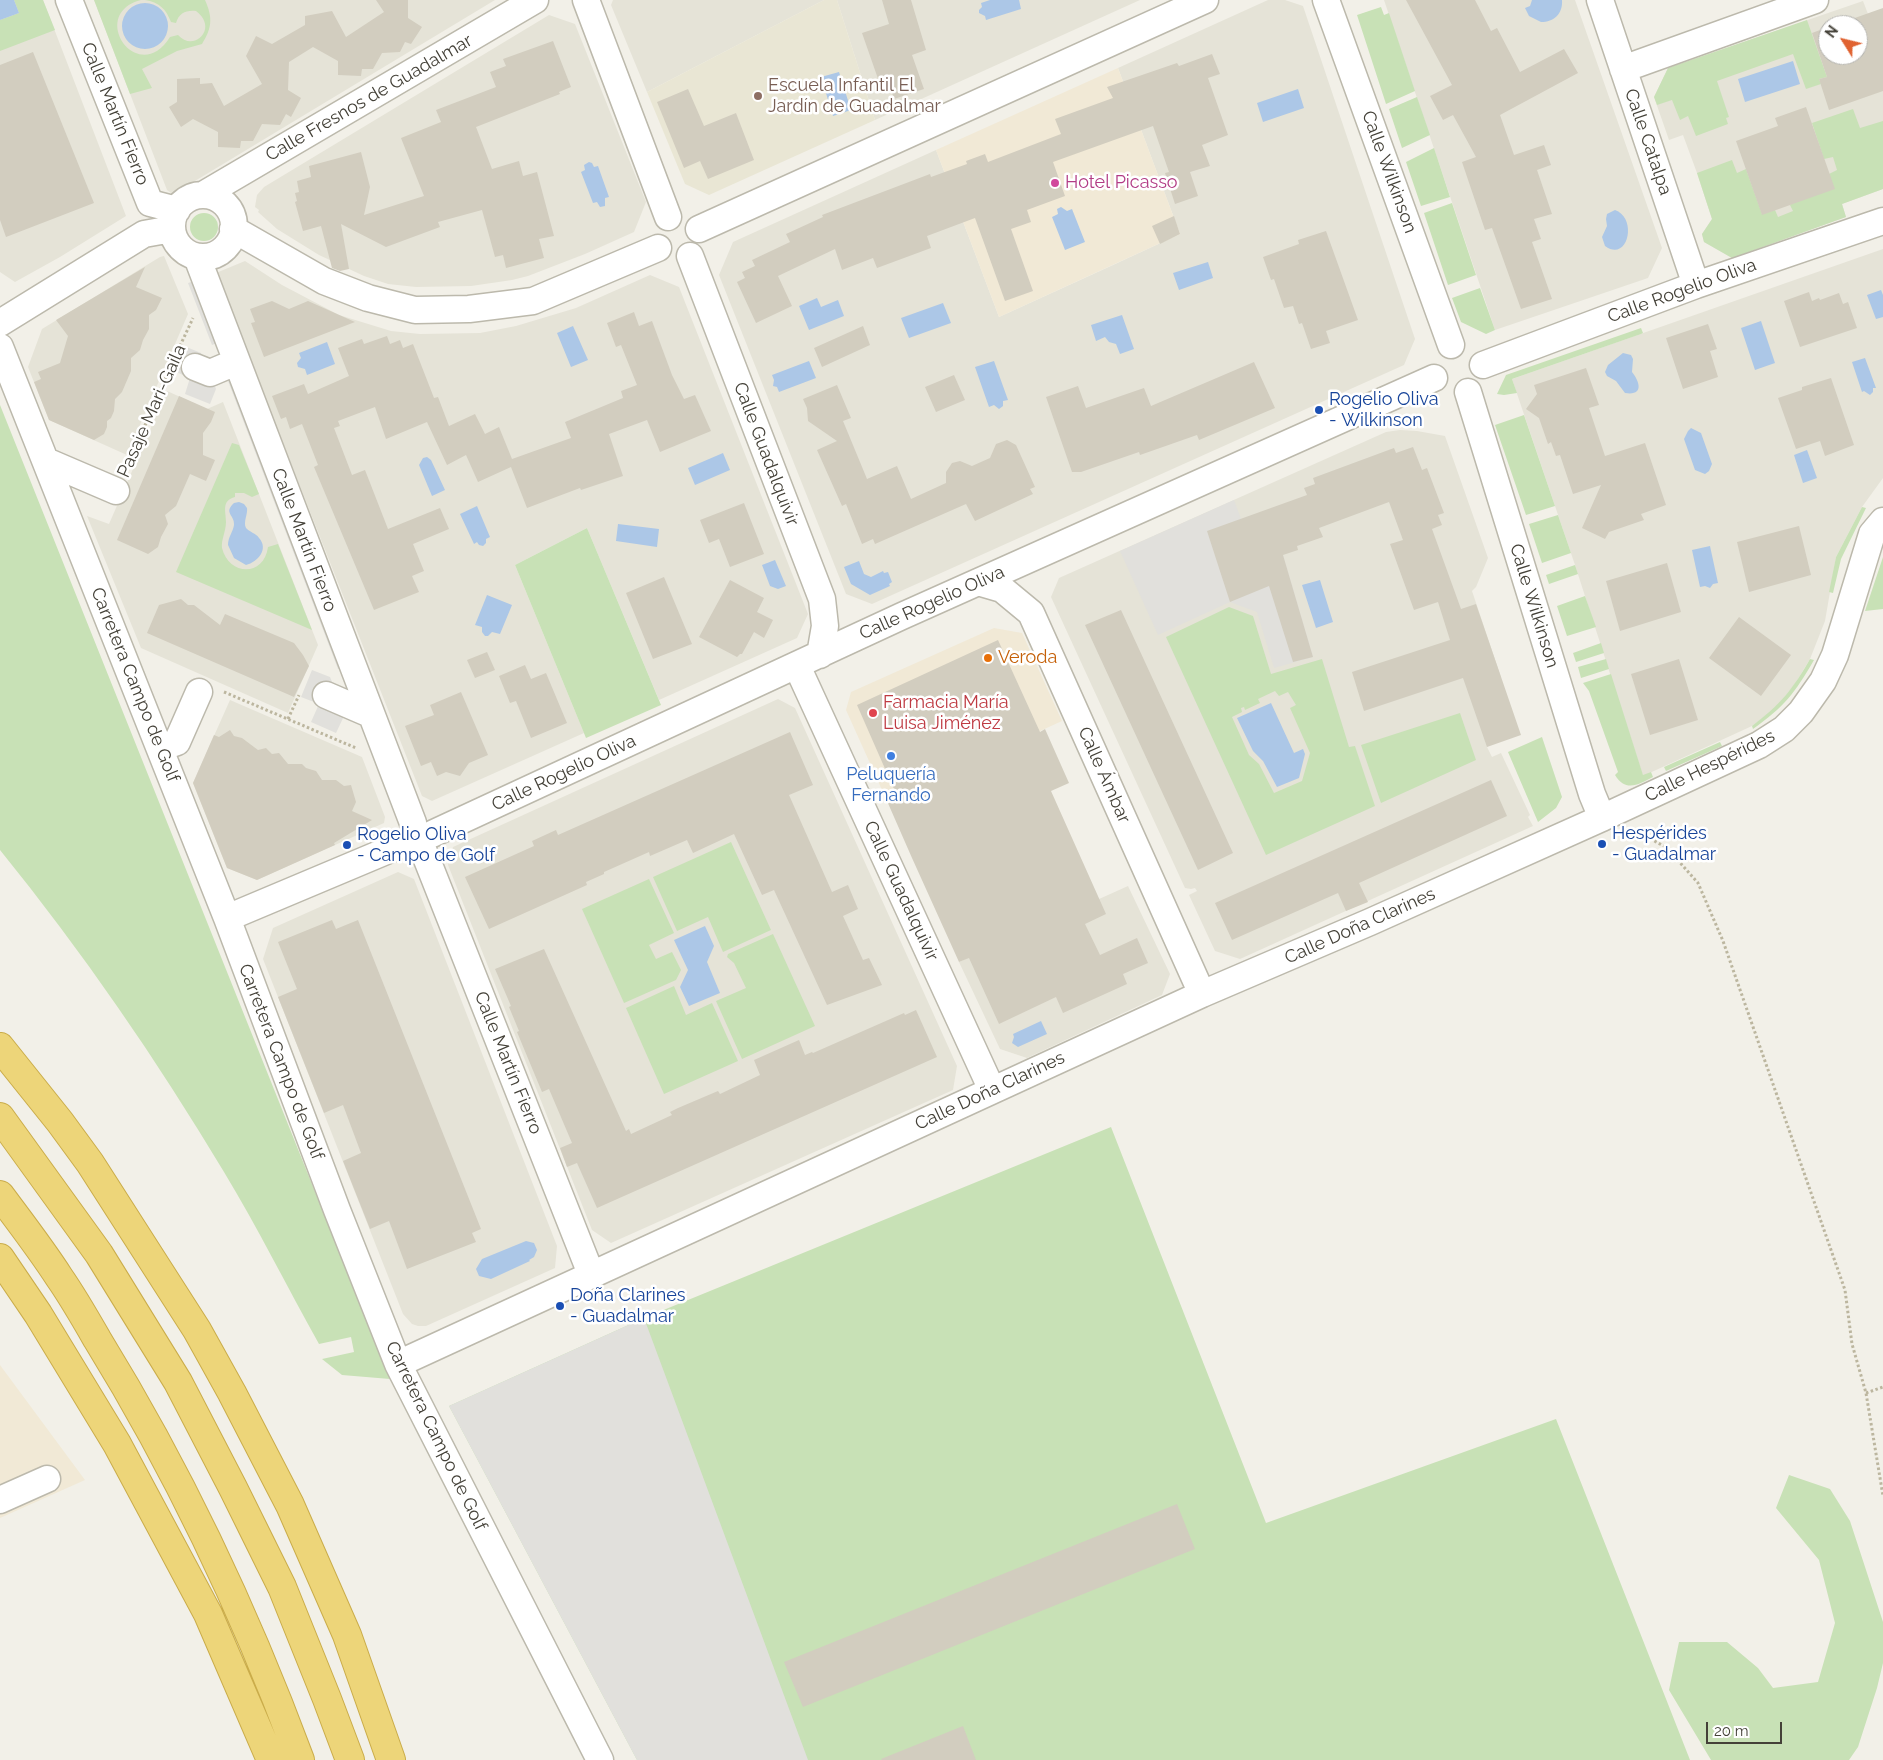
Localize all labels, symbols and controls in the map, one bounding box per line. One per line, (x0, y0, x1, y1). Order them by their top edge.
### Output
north arrow (1818, 15, 1868, 65)
text: N (1822, 23, 1841, 41)
street label: Calle Fresnos de Guadalmar (262, 30, 476, 166)
street label: Calle Martín Fierro (76, 39, 154, 189)
place label: Escuela Infantil El Jardín de Guadalmar (768, 75, 941, 118)
street label: Calle Catalpa (1620, 86, 1676, 198)
marker: Escuela Infantil El Jardín de Guadalmar (752, 90, 764, 102)
street label: Calle Wilkinson (1357, 108, 1421, 236)
place label: Hotel Picasso (1065, 172, 1178, 194)
marker: Hotel Picasso (1049, 177, 1061, 189)
street label: Calle Rogelio Oliva (1605, 254, 1759, 328)
street label: Pasaje Mari-Gaila (113, 341, 191, 481)
street label: Calle Guadalquivir (729, 379, 803, 529)
place label: Rogelio Oliva - Wilkinson (1329, 389, 1438, 432)
marker: Rogelio Oliva - Wilkinson (1313, 404, 1325, 416)
street label: Calle Martín Fierro (267, 465, 341, 615)
street label: Calle Wilkinson (1505, 541, 1563, 671)
street label: Calle Rogelio Oliva (856, 561, 1008, 645)
street label: Carretera Campo de Golf (86, 585, 184, 785)
place label: Veroda (998, 647, 1057, 669)
marker: Veroda (982, 652, 994, 664)
place label: Farmacia María Luisa Jiménez (883, 692, 1009, 734)
marker: Farmacia María Luisa Jiménez (867, 707, 879, 719)
street label: Calle Ámbar (1073, 724, 1135, 826)
street label: Calle Hespérides (1642, 725, 1778, 807)
street label: Calle Rogelio Oliva (488, 730, 640, 816)
marker: Peluquería Fernando (885, 750, 897, 762)
place label: Peluquería Fernando (846, 764, 936, 806)
street label: Calle Guadalquivir (859, 818, 943, 964)
place label: Hespérides - Guadalmar (1612, 823, 1716, 866)
place label: Rogelio Oliva - Campo de Golf (357, 824, 495, 866)
marker: Hespérides - Guadalmar (1596, 838, 1608, 850)
marker: Rogelio Oliva - Campo de Golf (341, 839, 353, 851)
street label: Calle Doña Clarines (1281, 883, 1439, 969)
street label: Carretera Campo de Golf (234, 961, 328, 1163)
street label: Calle Martín Fierro (469, 988, 547, 1138)
street label: Calle Doña Clarines (912, 1047, 1068, 1135)
place label: Doña Clarines - Guadalmar (570, 1285, 686, 1328)
marker: Doña Clarines - Guadalmar (554, 1300, 566, 1312)
street label: Carretera Campo de Golf (381, 1338, 491, 1534)
scale bar (1708, 1712, 1784, 1744)
text: 20 m (1714, 1722, 1749, 1740)

